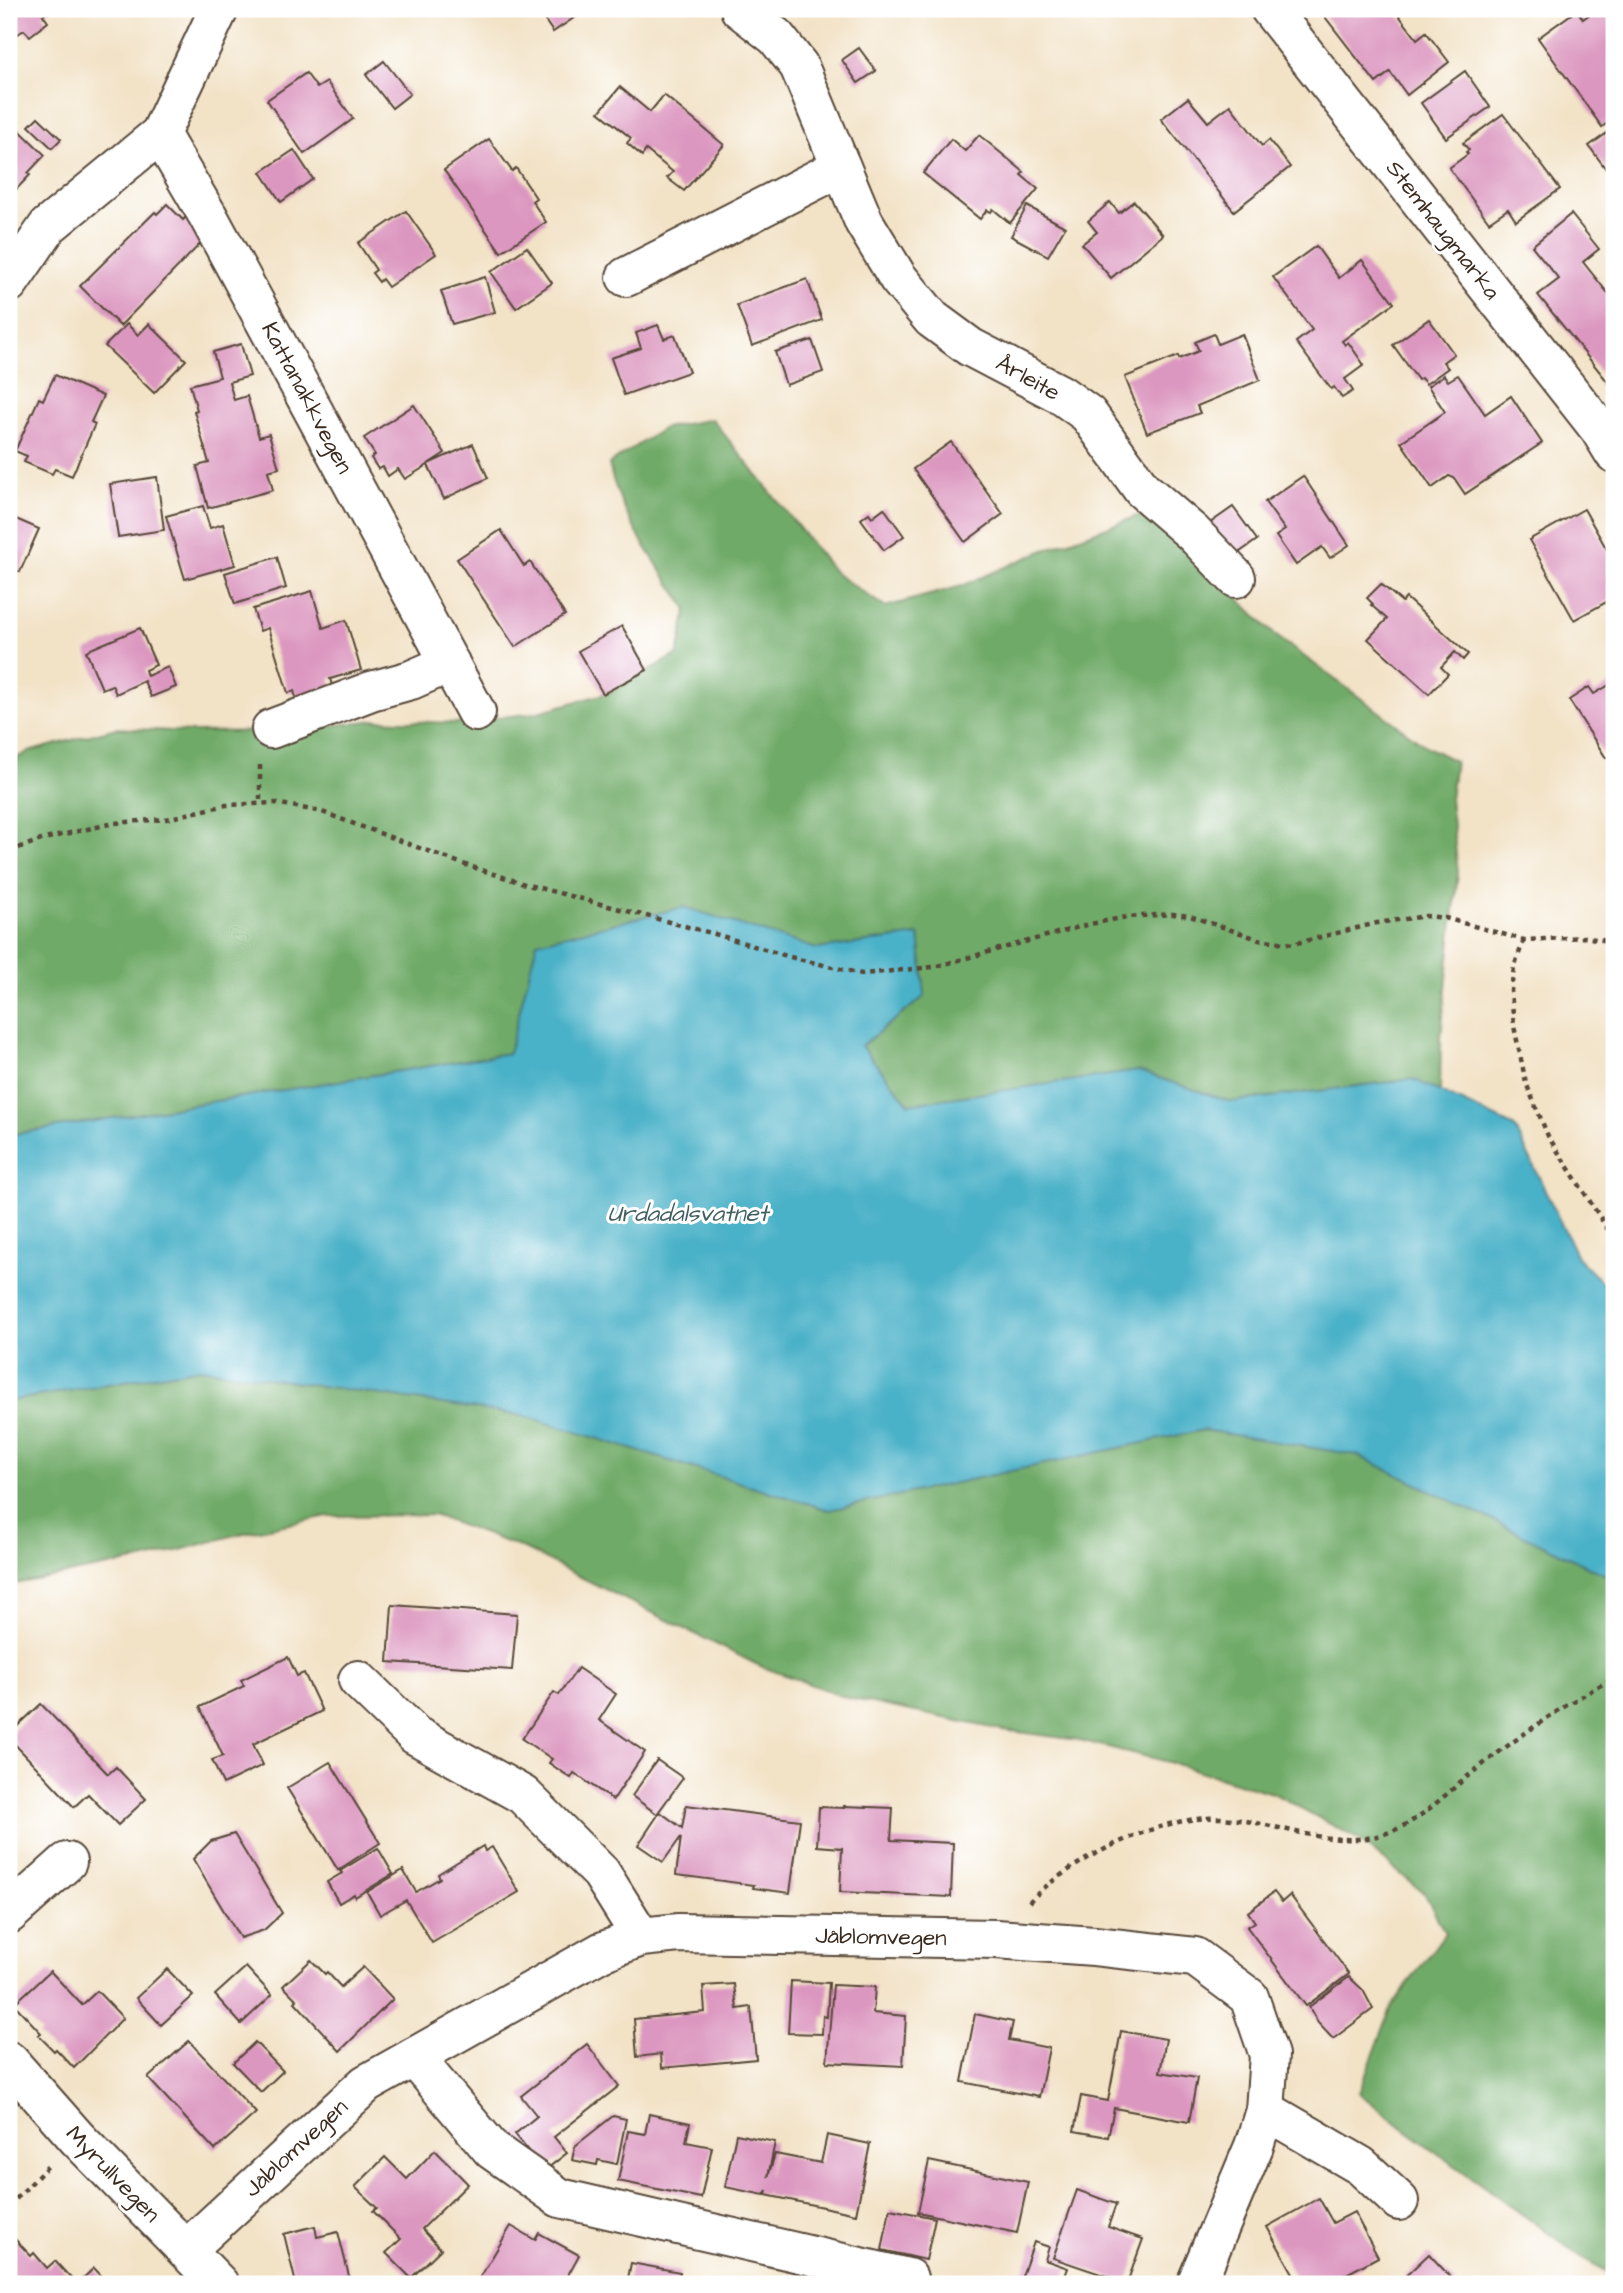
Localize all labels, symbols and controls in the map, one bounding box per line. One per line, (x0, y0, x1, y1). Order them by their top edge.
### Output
street label: Stemhaugmarka (1378, 153, 1508, 307)
street label: Kattanakkvegen (253, 317, 360, 480)
street label: Årleite (990, 347, 1066, 409)
water label: Urdadalsvatnet (608, 1197, 771, 1231)
street label: Jåblomvegen (815, 1920, 947, 1955)
street label: Jåblomvegen (237, 2091, 356, 2205)
street label: Myrullvegen (58, 2118, 167, 2230)

